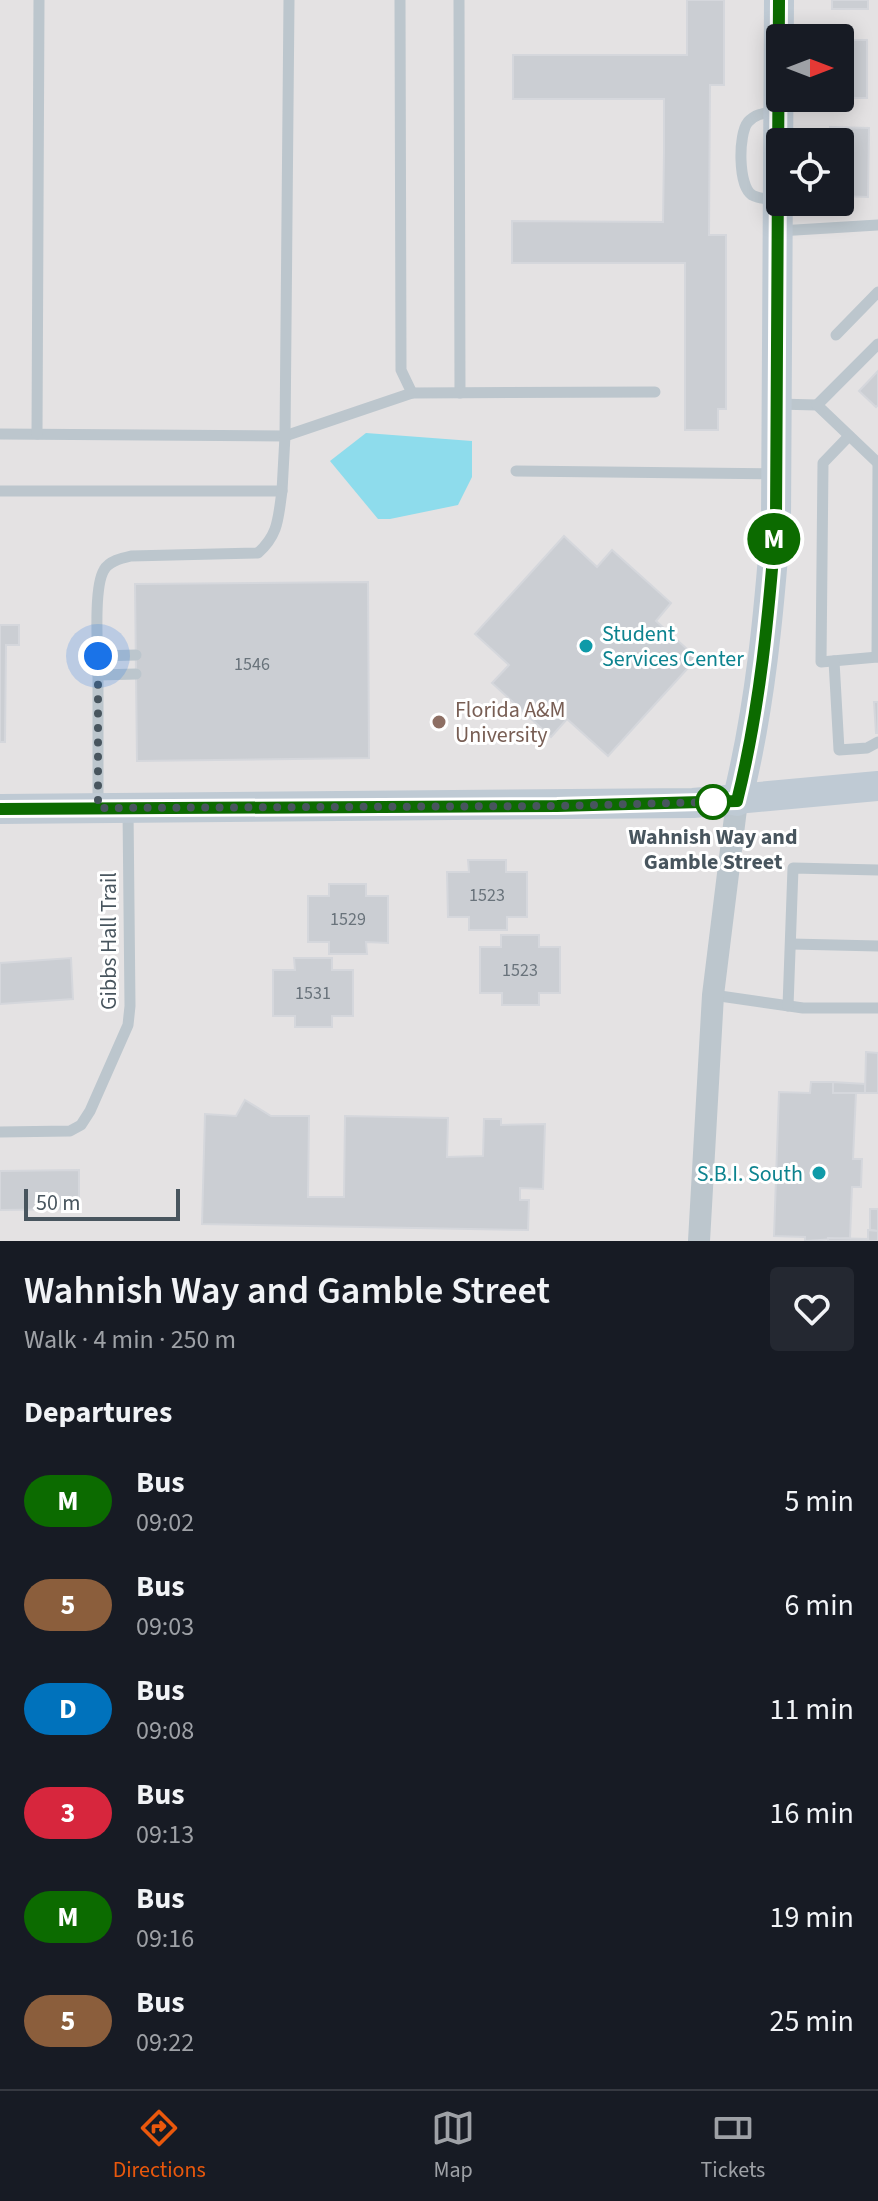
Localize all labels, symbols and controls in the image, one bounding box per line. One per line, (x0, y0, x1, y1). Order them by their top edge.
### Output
north arrow (766, 24, 854, 112)
map controls (766, 24, 854, 216)
button: locate (766, 128, 854, 216)
line badge: M (748, 513, 800, 565)
text: M (763, 519, 785, 559)
place label: Student Services Center (602, 618, 744, 675)
your location (78, 636, 118, 676)
marker: Student Services Center (577, 637, 595, 655)
house number: 1546 (234, 652, 270, 677)
place label: Florida A&M University (455, 694, 565, 751)
marker: Florida A&M University (430, 713, 448, 731)
marker: Wahnish Way and Gamble Street (696, 785, 730, 819)
place label: Wahnish Way and Gamble Street (628, 821, 798, 878)
street label: Gibbs Hall Trail (93, 872, 125, 1010)
house number: 1523 (469, 883, 505, 908)
house number: 1529 (330, 907, 366, 932)
house number: 1523 (502, 958, 538, 983)
house number: 1531 (295, 981, 331, 1006)
place label: S.B.I. South (697, 1158, 803, 1190)
marker: S.B.I. South (810, 1164, 828, 1182)
scale bar (24, 1185, 180, 1221)
text: 50 m (36, 1187, 81, 1219)
text: Wahnish Way and Gamble Street (24, 1264, 550, 1318)
button: heart (770, 1267, 854, 1351)
text: Walk · 4 min · 250 m (24, 1321, 236, 1358)
text: Departures (24, 1391, 172, 1434)
text: Bus (136, 1461, 184, 1504)
text: 5 min (784, 1480, 854, 1523)
text: M (57, 1481, 79, 1521)
text: 09:02 (136, 1504, 194, 1541)
text: Bus (136, 1565, 184, 1608)
text: 6 min (784, 1584, 854, 1627)
text: 5 (61, 1585, 75, 1625)
text: 09:03 (136, 1608, 194, 1645)
text: Bus (136, 1669, 184, 1712)
text: 11 min (770, 1688, 854, 1731)
text: D (59, 1689, 77, 1729)
text: 09:08 (136, 1712, 194, 1749)
text: Bus (136, 1773, 184, 1816)
text: 16 min (770, 1792, 854, 1835)
text: 3 (61, 1793, 75, 1833)
text: 09:13 (136, 1816, 194, 1853)
text: Bus (136, 1877, 184, 1920)
text: 19 min (770, 1896, 854, 1939)
text: M (57, 1897, 79, 1937)
text: 09:16 (136, 1920, 194, 1957)
text: Bus (136, 1981, 184, 2024)
text: 25 min (770, 2000, 854, 2043)
text: 5 (61, 2001, 75, 2041)
text: 09:22 (136, 2024, 194, 2061)
tab: Directions (113, 2106, 206, 2186)
tab: Map (431, 2106, 475, 2186)
tab: Tickets (700, 2106, 765, 2186)

